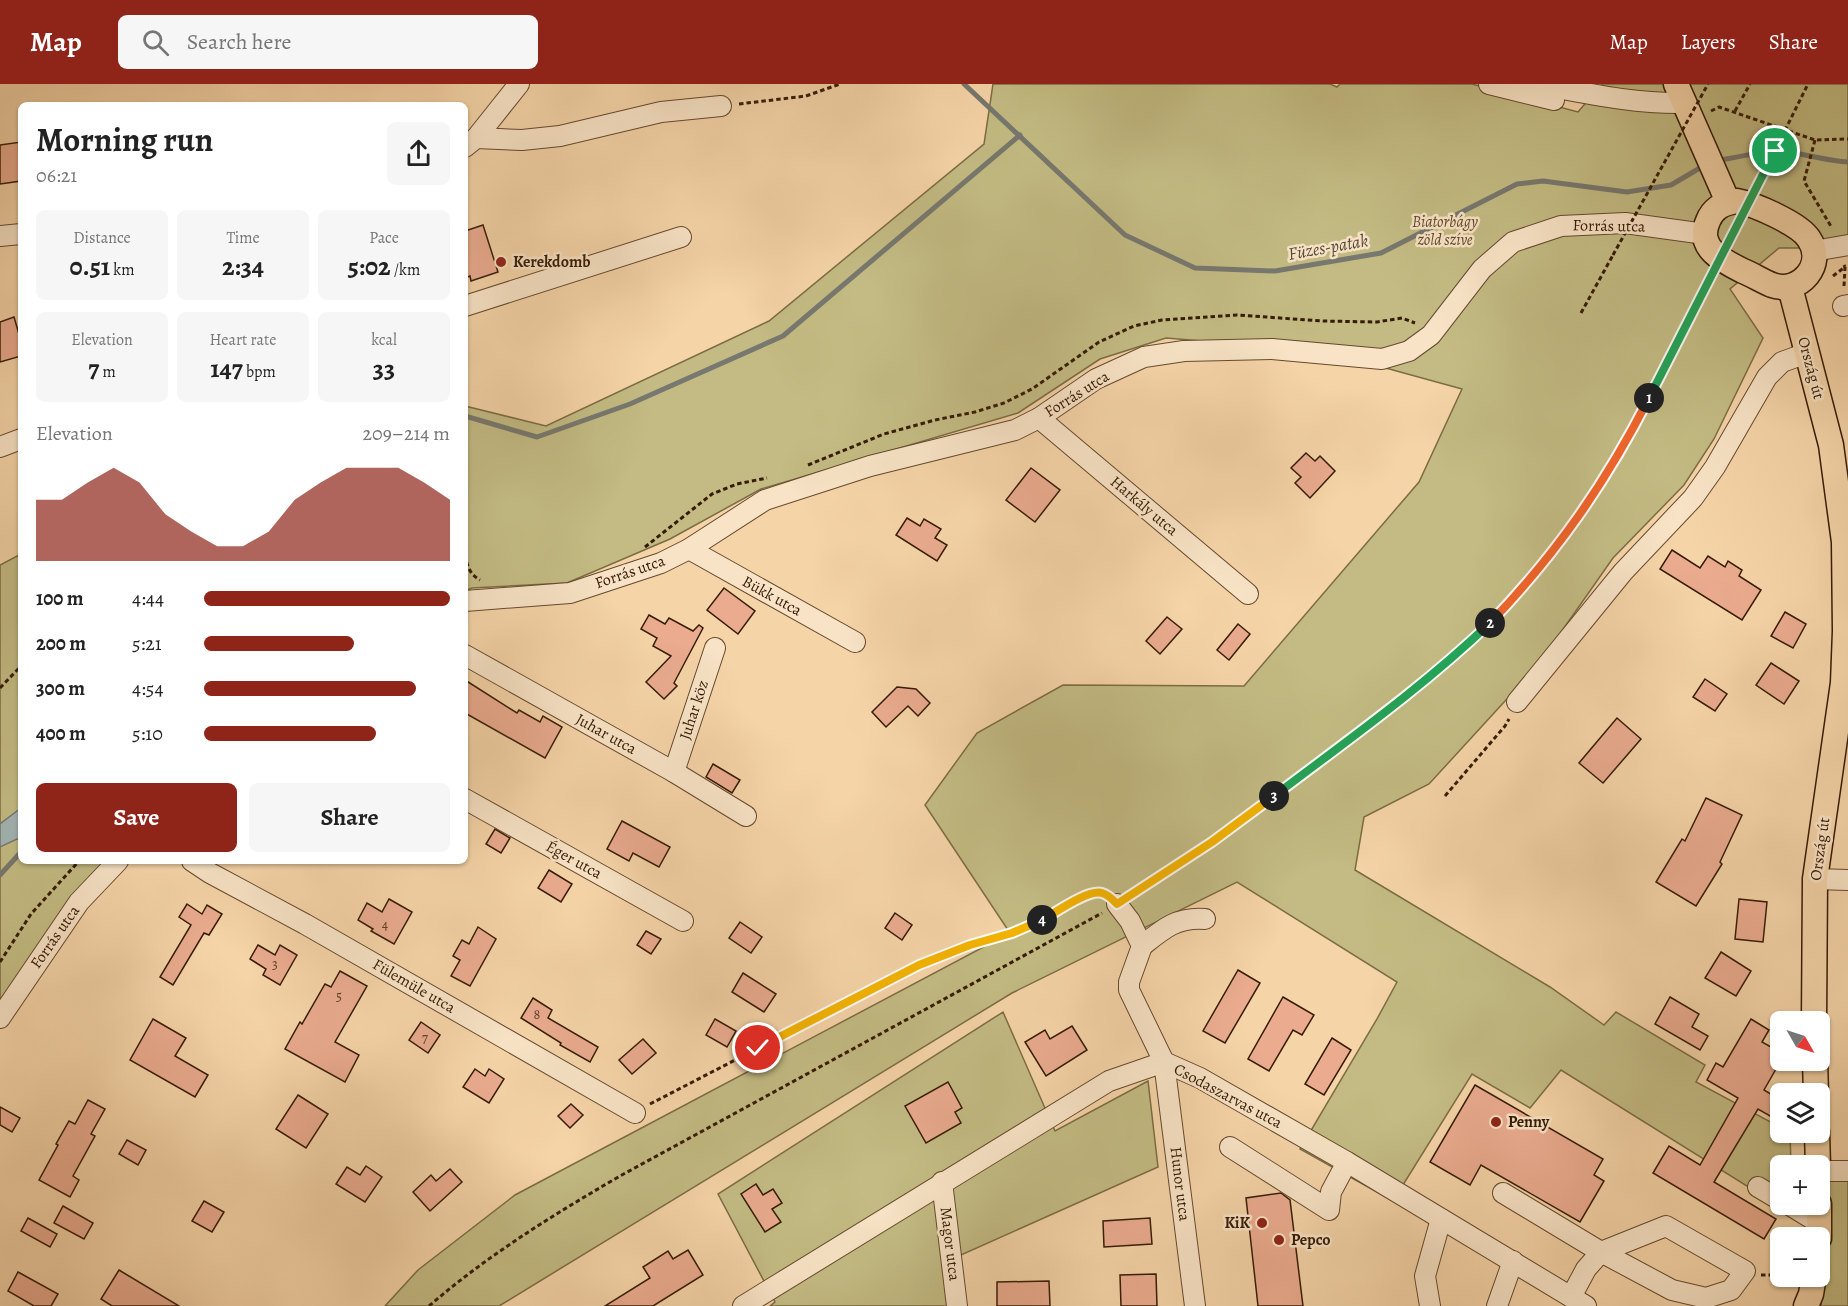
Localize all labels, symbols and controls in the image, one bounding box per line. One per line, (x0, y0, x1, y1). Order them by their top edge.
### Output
search box (118, 15, 538, 69)
text: Map (30, 23, 82, 61)
icon: search (139, 26, 172, 59)
text: Search here (187, 27, 291, 57)
text: Map (1609, 28, 1648, 56)
text: Layers (1681, 28, 1736, 56)
text: Share (1769, 28, 1818, 56)
text: Morning run (36, 117, 213, 162)
button: share (387, 122, 450, 185)
pin (1749, 125, 1800, 176)
icon: arrive (1758, 134, 1791, 167)
text: 06:21 (36, 162, 77, 189)
park label: Biatorbágy zöld szíve (1412, 211, 1478, 251)
street label: Forrás utca (1573, 214, 1646, 238)
text: Distance (73, 227, 131, 249)
text: Time (226, 227, 260, 249)
text: Pace (369, 227, 399, 249)
water label: Füzes-patak (1286, 228, 1370, 266)
text: 0.51 (69, 249, 110, 284)
text: 2:34 (222, 249, 264, 284)
text: 5:02 (348, 249, 391, 284)
place label: Kerekdomb (513, 251, 591, 273)
marker: Kerekdomb (494, 255, 508, 269)
text: km (110, 259, 135, 281)
text: /km (391, 259, 420, 281)
text: Elevation (71, 329, 133, 351)
text: Heart rate (210, 329, 276, 351)
text: kcal (371, 329, 397, 351)
street label: Ország út (1792, 334, 1830, 402)
text: 7 (88, 351, 99, 386)
text: 147 (210, 351, 243, 386)
text: 33 (373, 351, 395, 386)
text: m (99, 361, 116, 383)
text: bpm (243, 361, 276, 383)
street label: Forrás utca (1040, 365, 1114, 423)
pin: 1 (1634, 383, 1664, 413)
text: 1 (1646, 387, 1652, 409)
text: Elevation (36, 420, 113, 447)
text: 209–214 m (363, 420, 450, 447)
street label: Harkály utca (1105, 471, 1183, 541)
street label: Forrás utca (592, 550, 668, 594)
street label: Bükk utca (738, 571, 806, 622)
text: 100 m (36, 585, 84, 612)
text: 4:44 (132, 585, 164, 612)
pin: 2 (1475, 608, 1505, 638)
text: 2 (1486, 612, 1494, 634)
text: 200 m (36, 630, 86, 657)
text: 5:21 (132, 630, 162, 657)
text: 300 m (36, 675, 85, 702)
text: 4:54 (132, 675, 163, 702)
street label: Juhar köz (674, 677, 714, 743)
street label: Juhar utca (571, 708, 641, 760)
text: 400 m (36, 720, 86, 747)
text: 5:10 (132, 720, 163, 747)
pin: 3 (1259, 781, 1289, 811)
button: Save (36, 783, 237, 852)
button: Share (249, 783, 450, 852)
text: 3 (1271, 785, 1277, 807)
street label: Ország út (1805, 816, 1835, 882)
street label: Éger utca (542, 836, 607, 885)
street label: Forrás utca (25, 901, 85, 973)
pin: 4 (1027, 905, 1057, 935)
text: 4 (1038, 909, 1046, 931)
house number: 4 (382, 915, 388, 934)
street label: Fülemüle utca (369, 953, 460, 1019)
house number: 3 (272, 955, 278, 974)
house number: 5 (336, 987, 342, 1006)
house number: 8 (534, 1005, 541, 1024)
north arrow (1770, 1011, 1830, 1071)
map controls (1770, 1011, 1830, 1287)
pin (732, 1022, 783, 1073)
house number: 7 (422, 1029, 428, 1048)
icon: check (741, 1031, 774, 1064)
street label: Csodaszarvas utca (1170, 1058, 1287, 1134)
button: layers (1770, 1083, 1830, 1143)
place label: Penny (1508, 1111, 1550, 1133)
marker: Penny (1489, 1115, 1503, 1129)
street label: Hunor utca (1165, 1146, 1196, 1223)
button: + (1770, 1155, 1830, 1215)
street label: Magor utca (935, 1206, 966, 1283)
place label: KiK (1224, 1212, 1250, 1234)
marker: KiK (1255, 1216, 1269, 1230)
button: − (1770, 1227, 1830, 1287)
place label: Pepco (1291, 1229, 1331, 1251)
marker: Pepco (1272, 1233, 1286, 1247)

